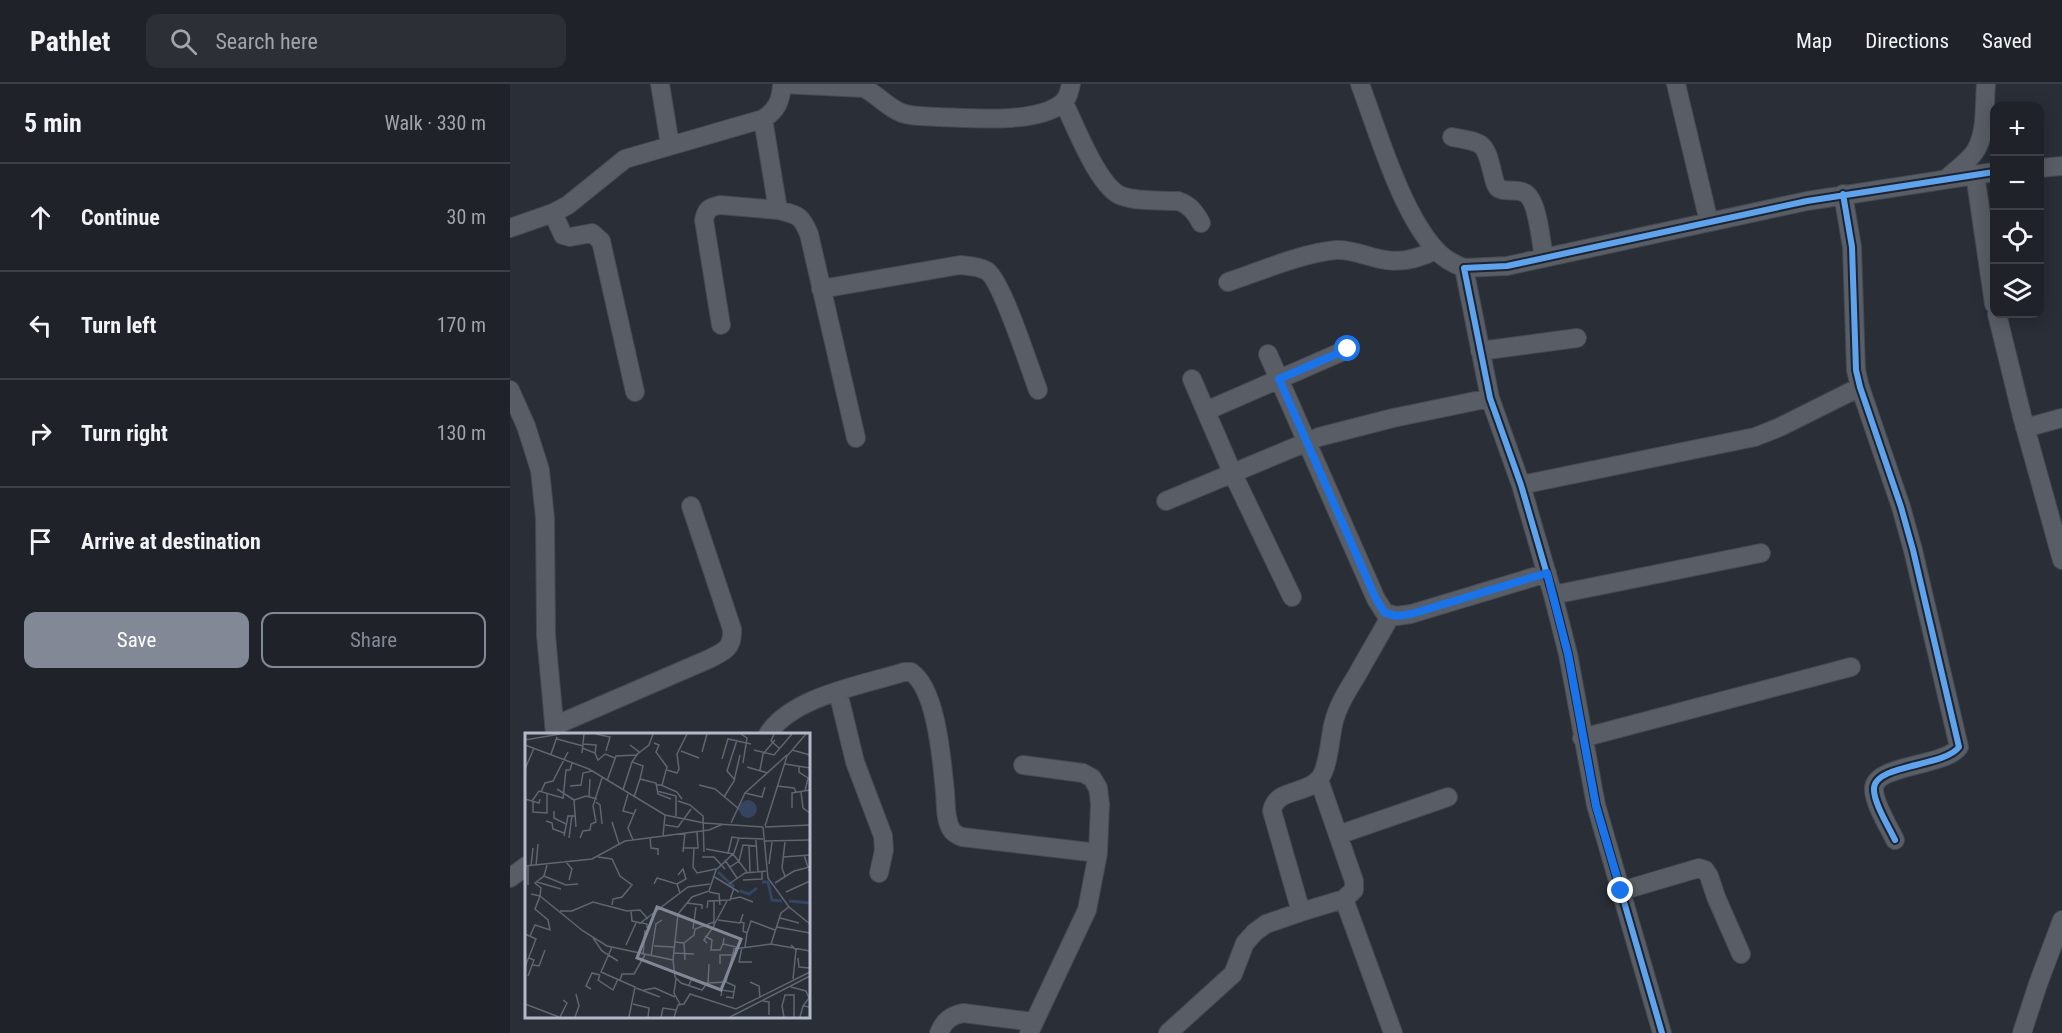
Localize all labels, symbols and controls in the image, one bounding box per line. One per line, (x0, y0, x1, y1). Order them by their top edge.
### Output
search box (146, 14, 566, 68)
text: Pathlet (30, 25, 110, 58)
icon: search (167, 25, 200, 58)
text: Search here (215, 29, 318, 54)
text: Map (1796, 29, 1832, 53)
text: Directions (1865, 29, 1949, 53)
text: Saved (1982, 29, 2032, 53)
map controls (1990, 102, 2044, 318)
button: + (1990, 102, 2044, 156)
text: 5 min (24, 108, 82, 138)
text: Walk · 330 m (385, 111, 486, 135)
button: − (1990, 156, 2044, 210)
icon: ahead (24, 201, 57, 234)
text: Continue (81, 205, 160, 230)
text: 30 m (447, 205, 486, 229)
button: locate (1990, 210, 2044, 264)
button: layers (1990, 264, 2044, 318)
icon: left (24, 309, 57, 342)
text: Turn left (81, 313, 156, 338)
text: 170 m (437, 313, 486, 337)
route start (1334, 335, 1360, 361)
icon: right (24, 417, 57, 450)
text: Turn right (81, 421, 168, 446)
text: 130 m (437, 421, 486, 445)
icon: arrive (24, 525, 57, 558)
text: Arrive at destination (81, 529, 261, 554)
button: Save (24, 612, 249, 668)
button: Share (261, 612, 486, 668)
inset map (525, 733, 810, 1018)
route end (1607, 877, 1633, 903)

